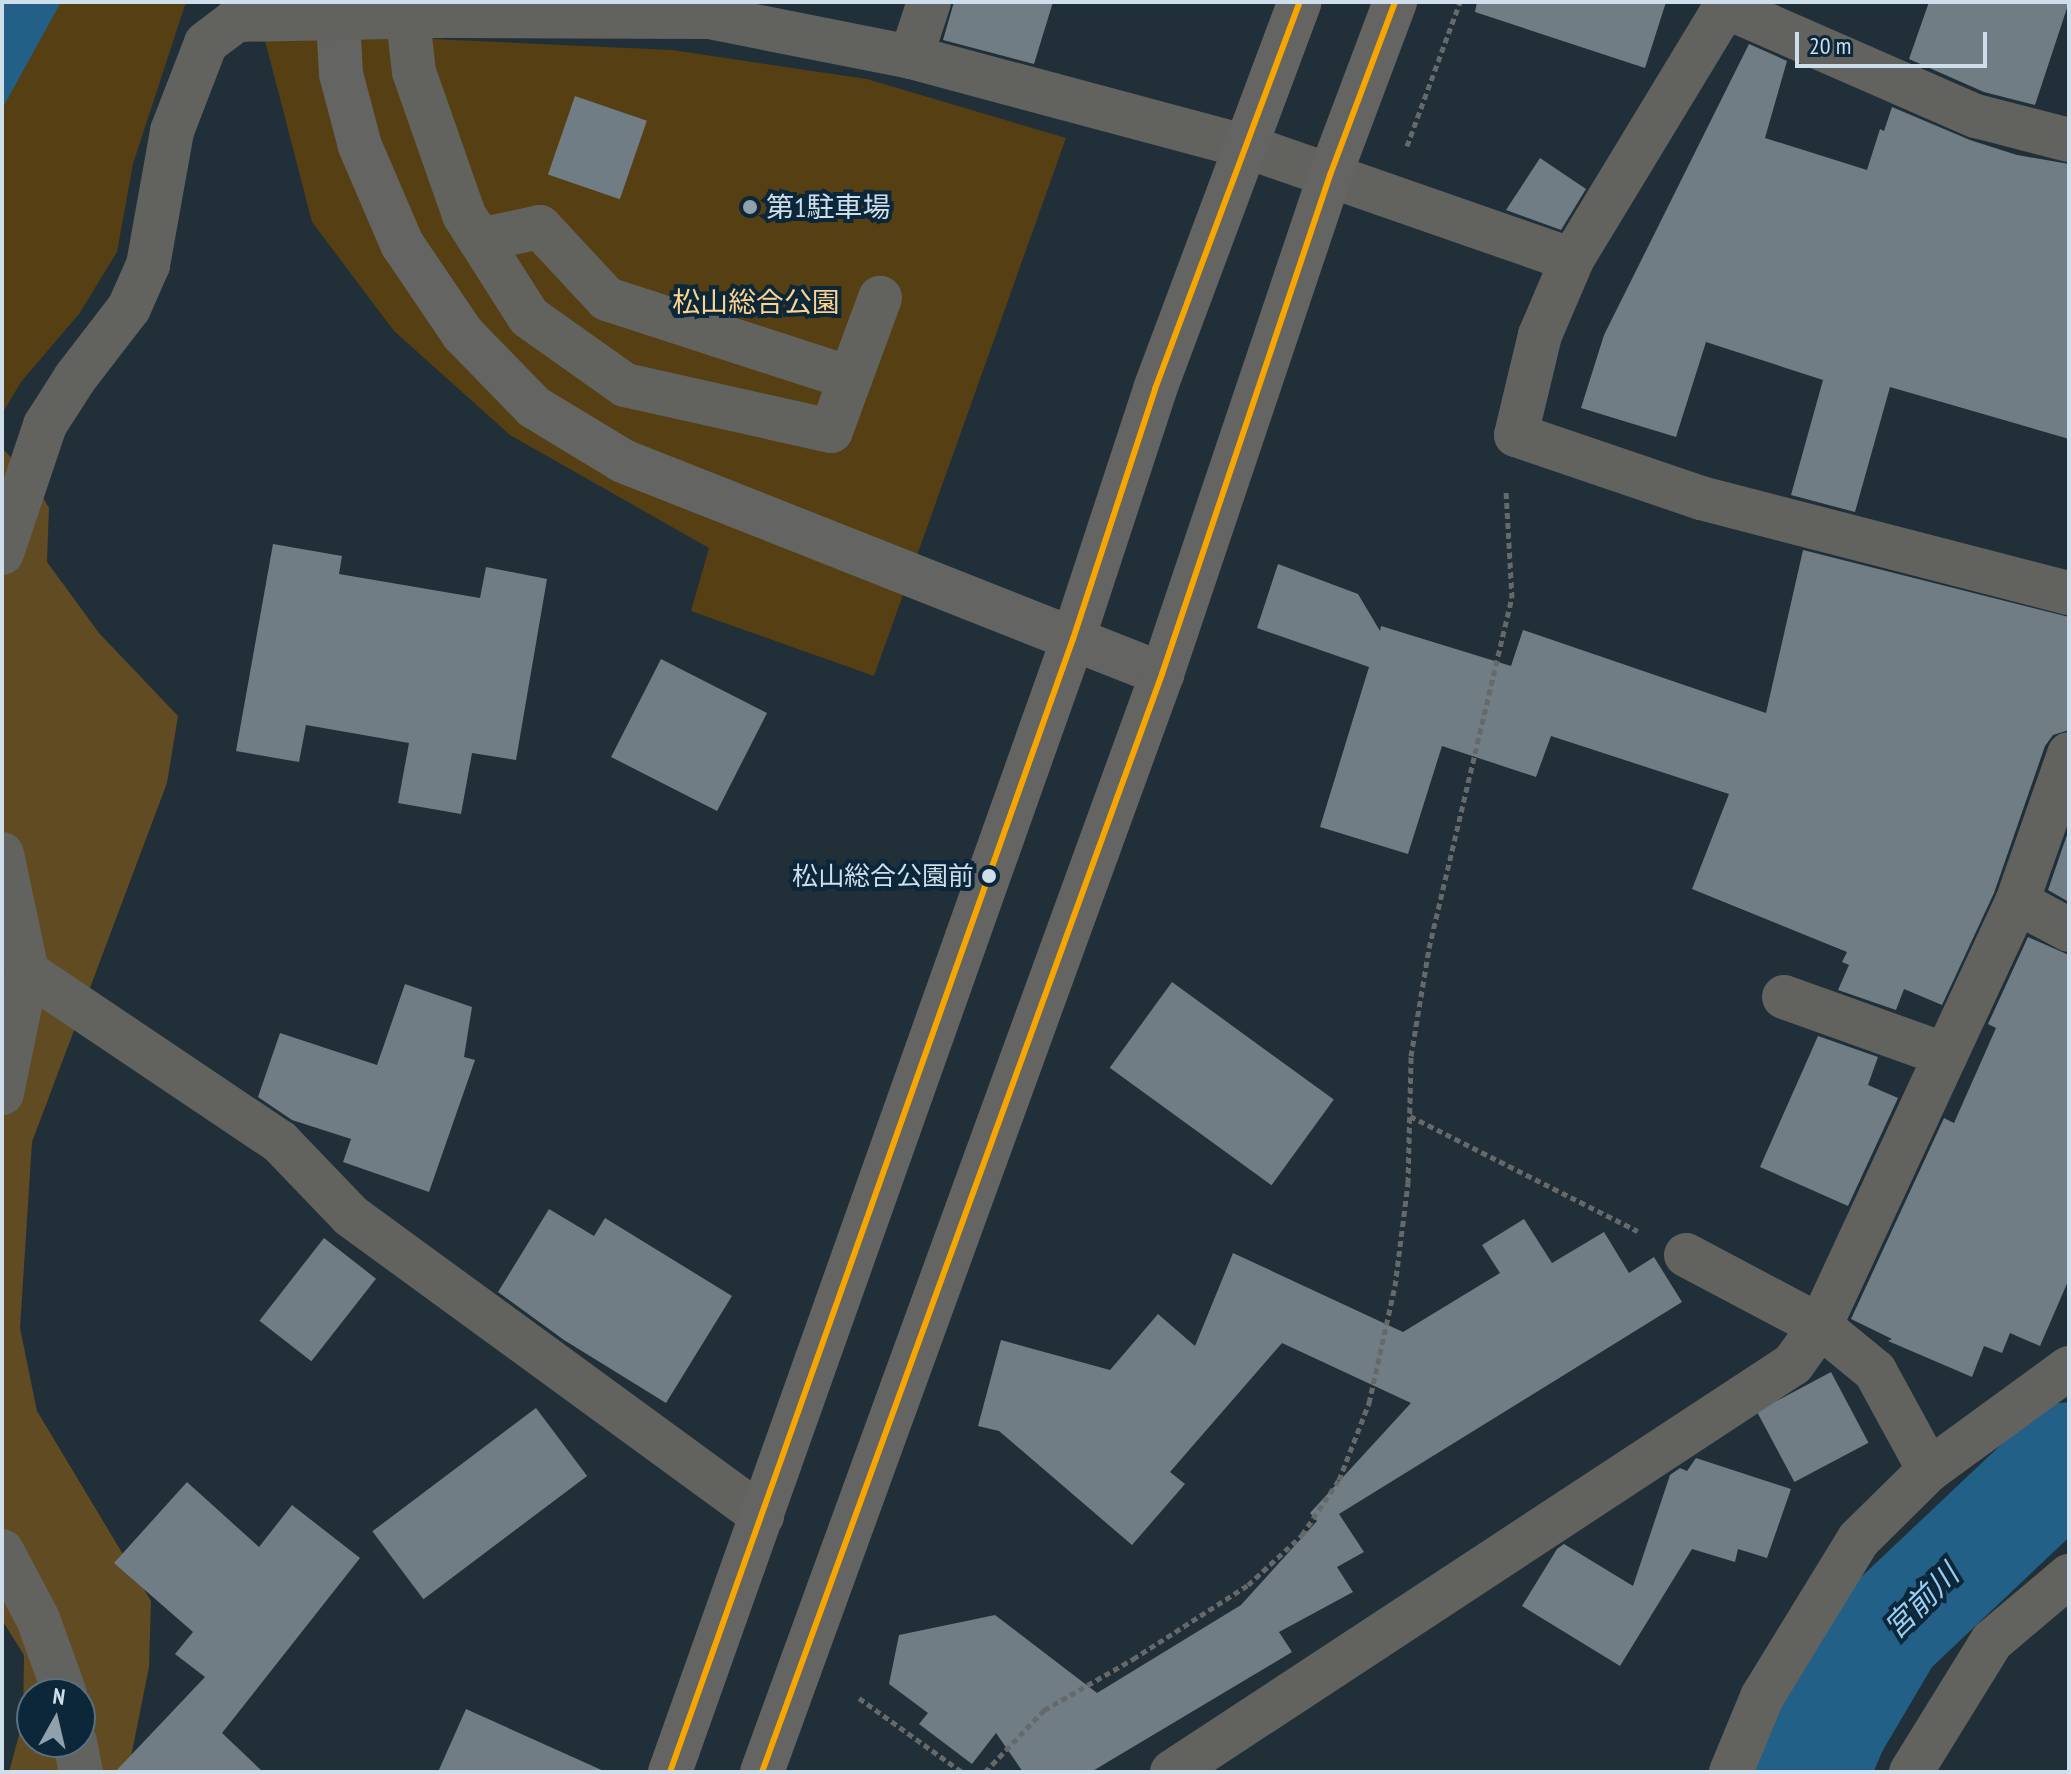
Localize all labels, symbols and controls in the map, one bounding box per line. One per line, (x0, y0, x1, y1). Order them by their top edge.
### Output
scale bar (1799, 16, 1991, 66)
text: 20 m (1809, 30, 1851, 61)
place label: 第1駐車場 (766, 190, 891, 224)
marker: 第1駐車場 (741, 198, 759, 216)
park label: 松山総合公園 (672, 285, 840, 319)
place label: 松山総合公園前 (792, 860, 974, 892)
marker: 松山総合公園前 (981, 868, 997, 884)
water label: 宮前川 (1876, 1556, 1966, 1646)
north arrow (16, 1678, 96, 1758)
text: N (51, 1682, 67, 1711)

